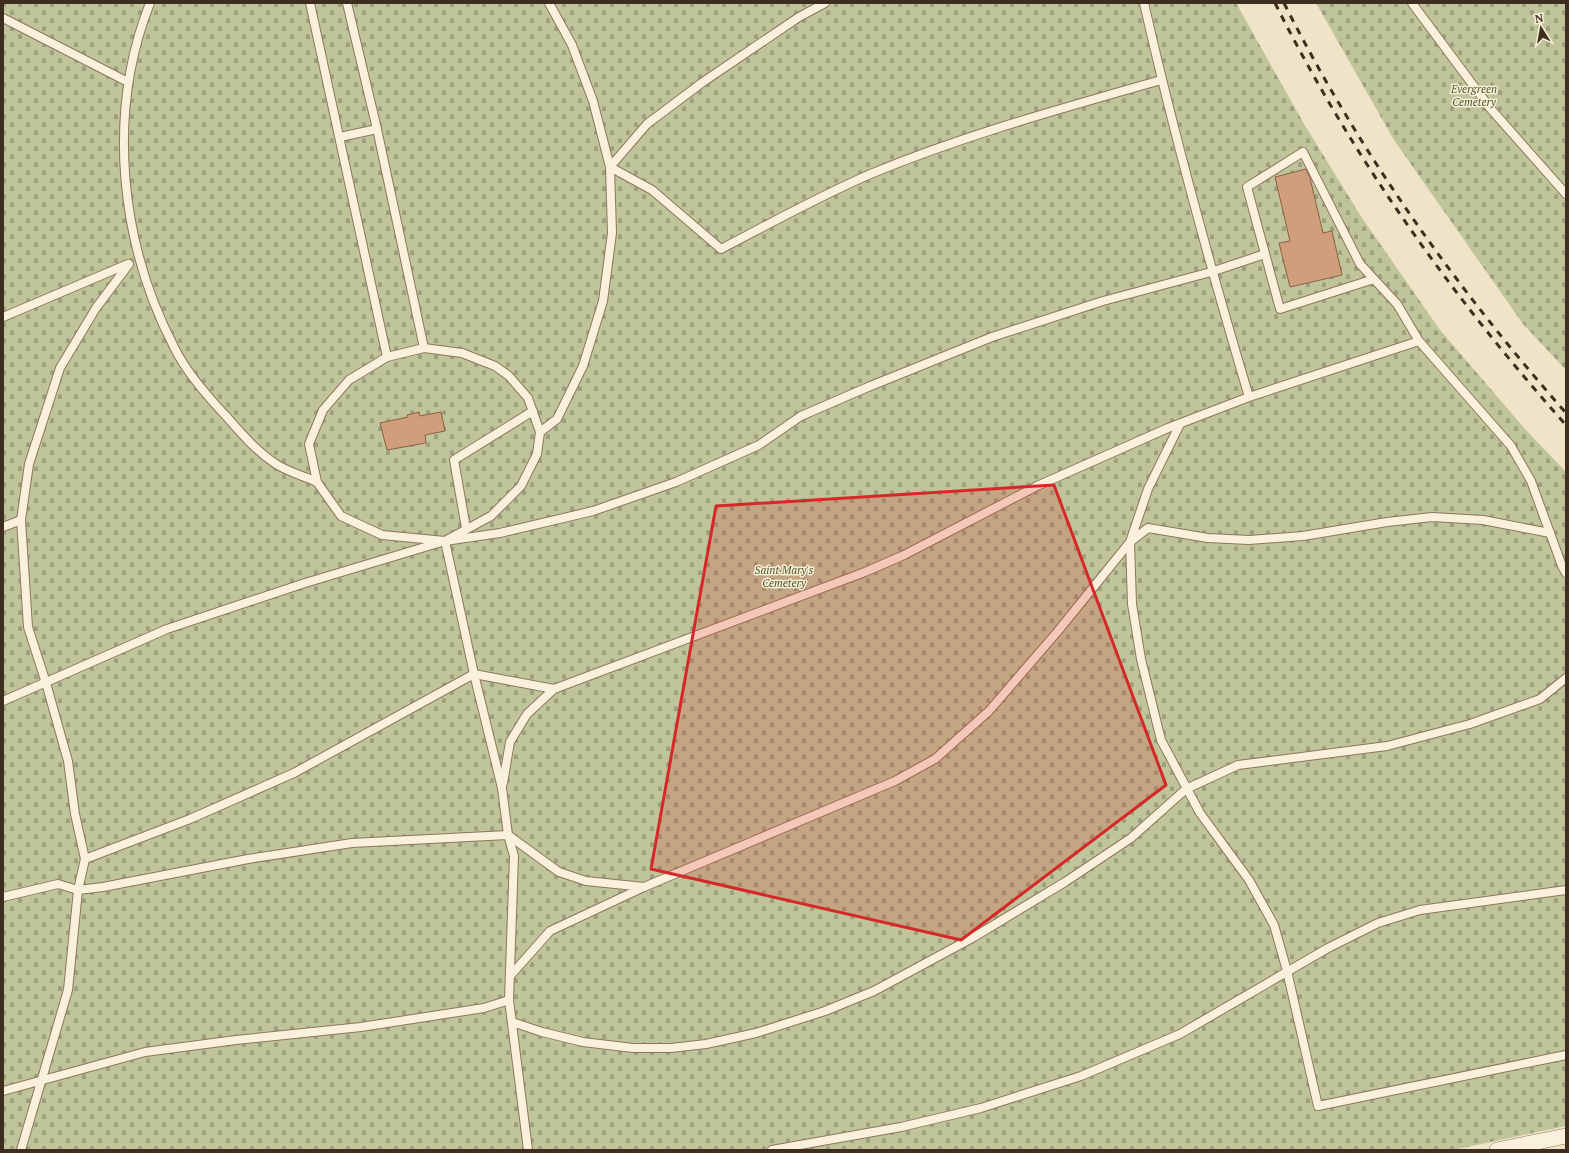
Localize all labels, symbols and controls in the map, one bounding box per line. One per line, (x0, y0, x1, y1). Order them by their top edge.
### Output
north arrow (1521, 8, 1561, 48)
text: N (1534, 10, 1545, 26)
park label: Evergreen Cemetery (1450, 82, 1497, 109)
park label: Saint Mary's Cemetery (755, 563, 814, 590)

